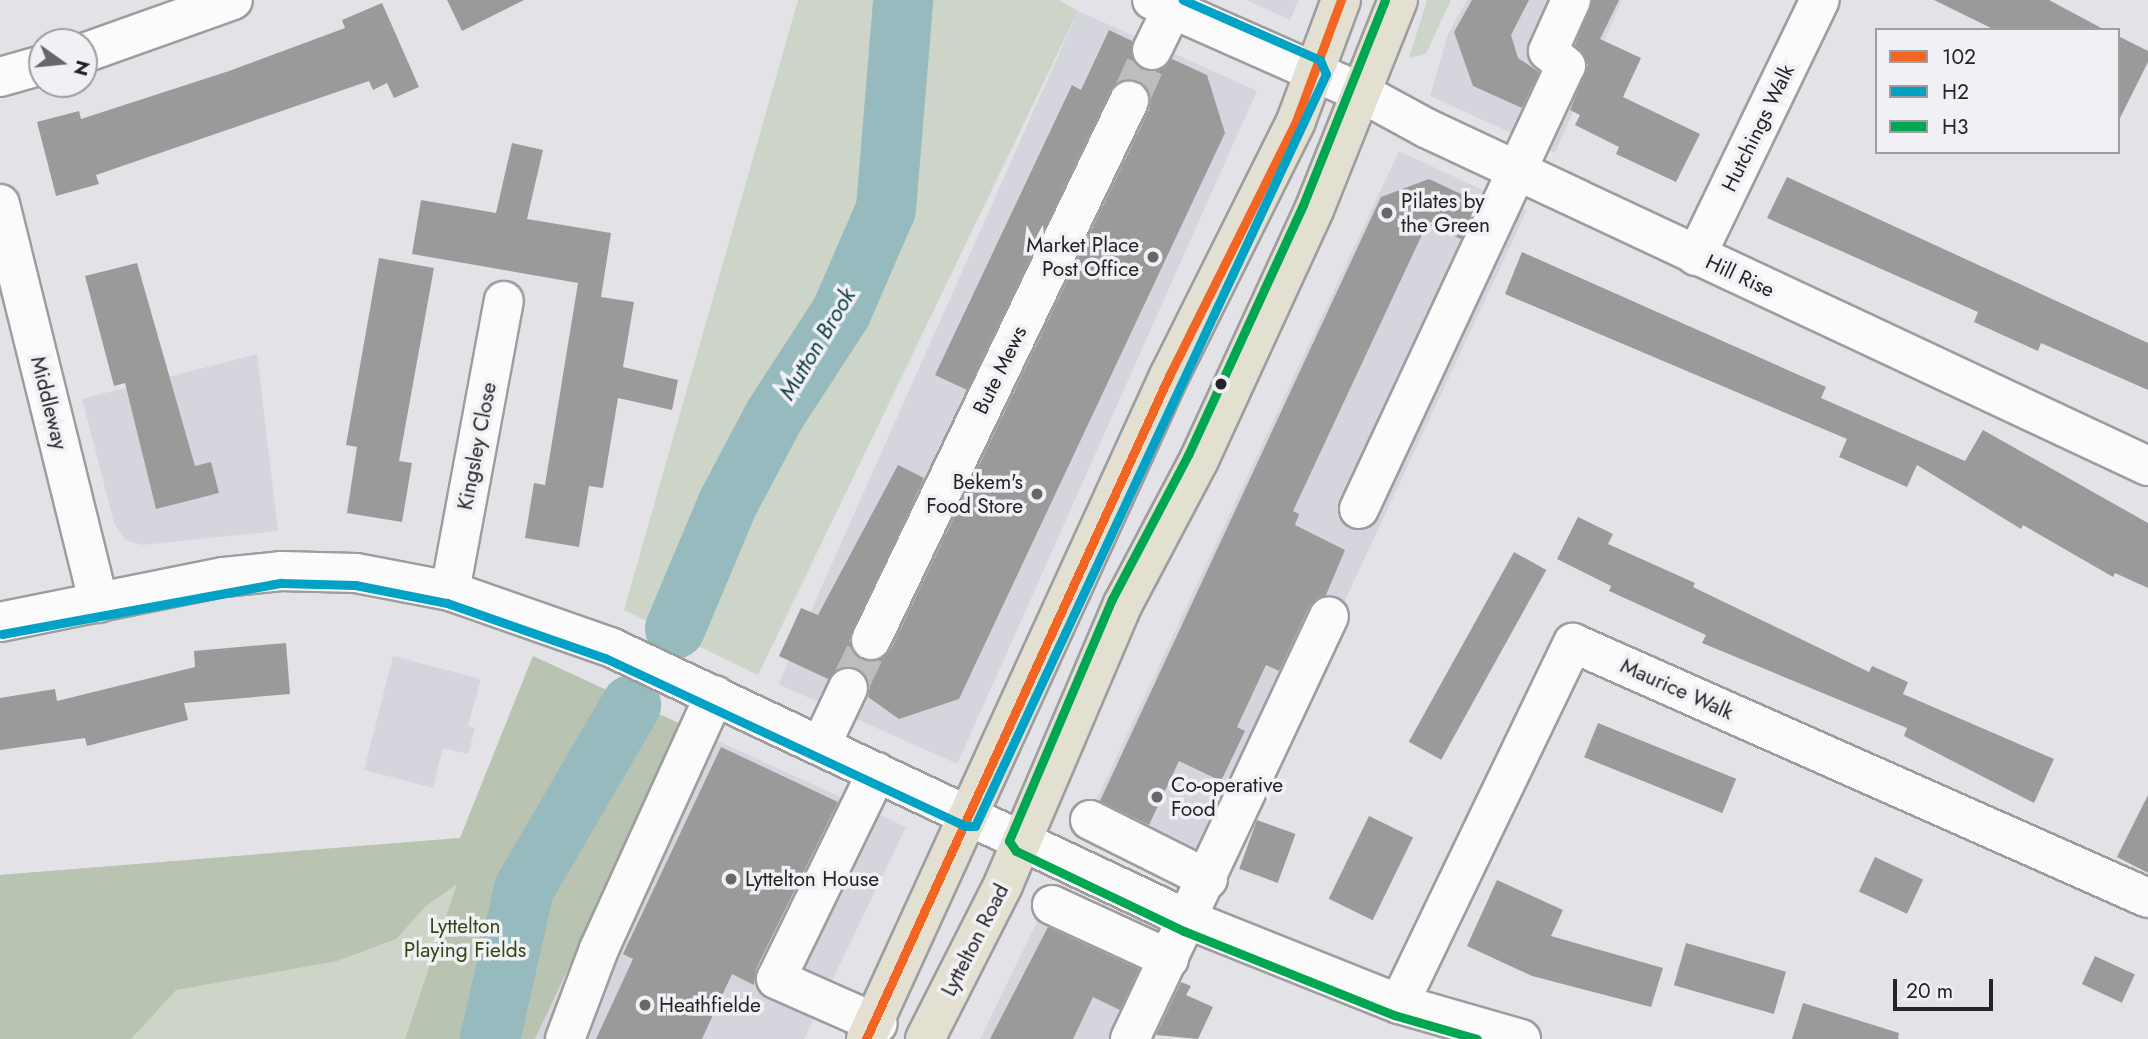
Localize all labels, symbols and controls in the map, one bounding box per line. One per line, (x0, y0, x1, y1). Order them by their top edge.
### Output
north arrow (28, 28, 98, 98)
legend (1875, 28, 2120, 154)
text: 102 (1942, 42, 1976, 72)
text: N (67, 57, 97, 79)
street label: Hutchings Walk (1716, 60, 1800, 196)
text: H2 (1942, 77, 1969, 107)
text: H3 (1942, 112, 1968, 142)
place label: Pilates by the Green (1401, 188, 1490, 238)
marker: Pilates by the Green (1379, 205, 1395, 221)
place label: Market Place Post Office (1026, 232, 1139, 282)
marker: Market Place Post Office (1145, 249, 1161, 265)
street label: Hill Rise (1702, 249, 1778, 303)
water label: Mutton Brook (773, 283, 861, 405)
street label: Bute Mews (968, 322, 1032, 418)
street label: Middleway (25, 354, 73, 452)
unlabelled marker (1214, 377, 1228, 391)
street label: Kingsley Close (452, 380, 502, 512)
place label: Bekem's Food Store (926, 469, 1023, 519)
marker: Bekem's Food Store (1029, 486, 1045, 502)
street label: Maurice Walk (1617, 653, 1737, 725)
place label: Co-operative Food (1171, 772, 1283, 822)
marker: Co-operative Food (1149, 789, 1165, 805)
place label: Lyttelton House (745, 866, 879, 892)
marker: Lyttelton House (723, 871, 739, 887)
street label: Lyttelton Road (936, 880, 1014, 1000)
park label: Lyttelton Playing Fields (404, 913, 526, 963)
scale bar (1896, 965, 1996, 1009)
text: 20 m (1906, 976, 1953, 1006)
place label: Heathfielde (659, 992, 761, 1018)
marker: Heathfielde (637, 997, 653, 1013)

